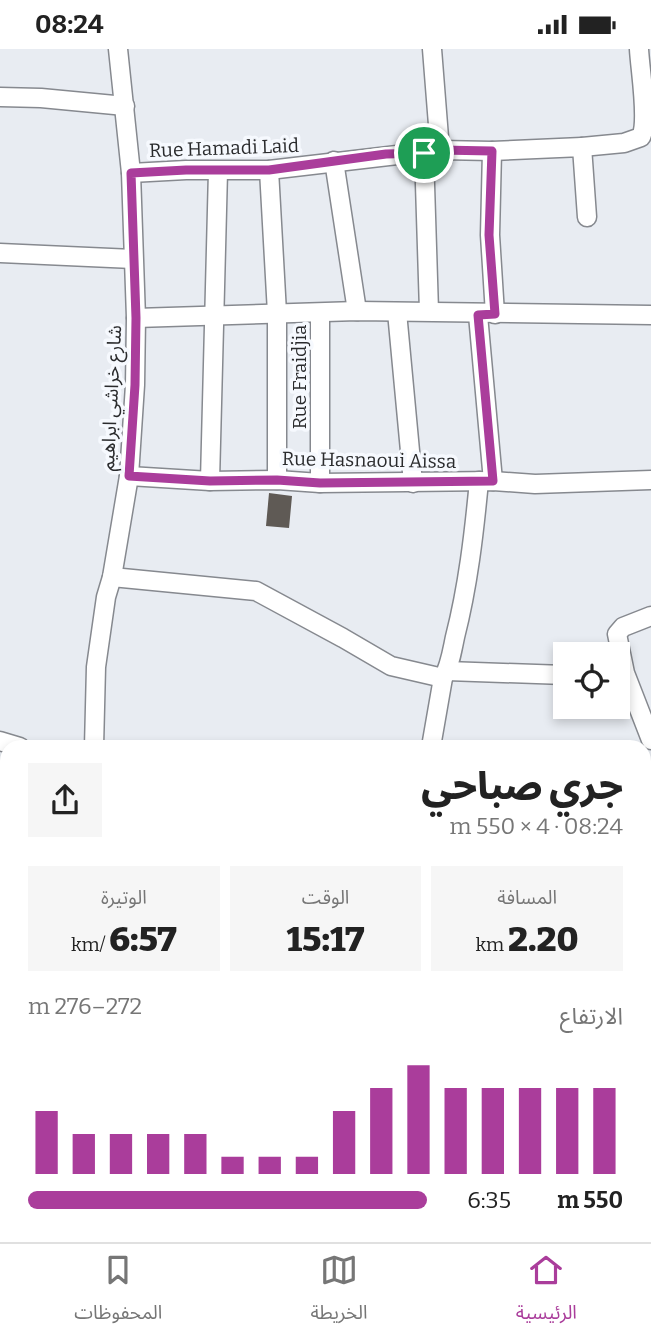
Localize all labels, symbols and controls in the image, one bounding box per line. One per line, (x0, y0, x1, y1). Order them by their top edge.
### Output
text: 08:24 (35, 9, 104, 40)
pin (394, 123, 454, 183)
street label: Rue Hamadi Laid (149, 134, 299, 162)
icon: arrive (405, 134, 443, 172)
street label: شارع خراشي ابراهيم (96, 324, 130, 472)
street label: Rue Fraidjia (288, 324, 311, 429)
street label: Rue Hasnaoui Aissa (282, 447, 457, 473)
map controls (553, 642, 630, 719)
button: locate (553, 642, 630, 719)
button: share (28, 763, 102, 837)
text: جري صباحي (421, 763, 623, 809)
text: 08:24 · 4 × 550 m (449, 812, 623, 840)
text: الوتيرة (101, 886, 147, 909)
text: الوقت (302, 886, 349, 909)
text: المسافة (497, 886, 557, 909)
text: 6:57 (109, 918, 177, 960)
text: 15:17 (287, 918, 365, 960)
text: 2.20 (508, 918, 579, 960)
text: /km (71, 933, 109, 956)
text: km (476, 933, 508, 956)
text: 272–276 m (28, 992, 142, 1020)
text: الارتفاع (560, 1002, 623, 1030)
text: 6:35 (467, 1186, 511, 1214)
text: 550 m (557, 1186, 623, 1214)
tab: المحفوظات (74, 1251, 162, 1333)
tab: الخريطة (311, 1251, 368, 1333)
tab: الرئيسية (516, 1251, 577, 1333)

